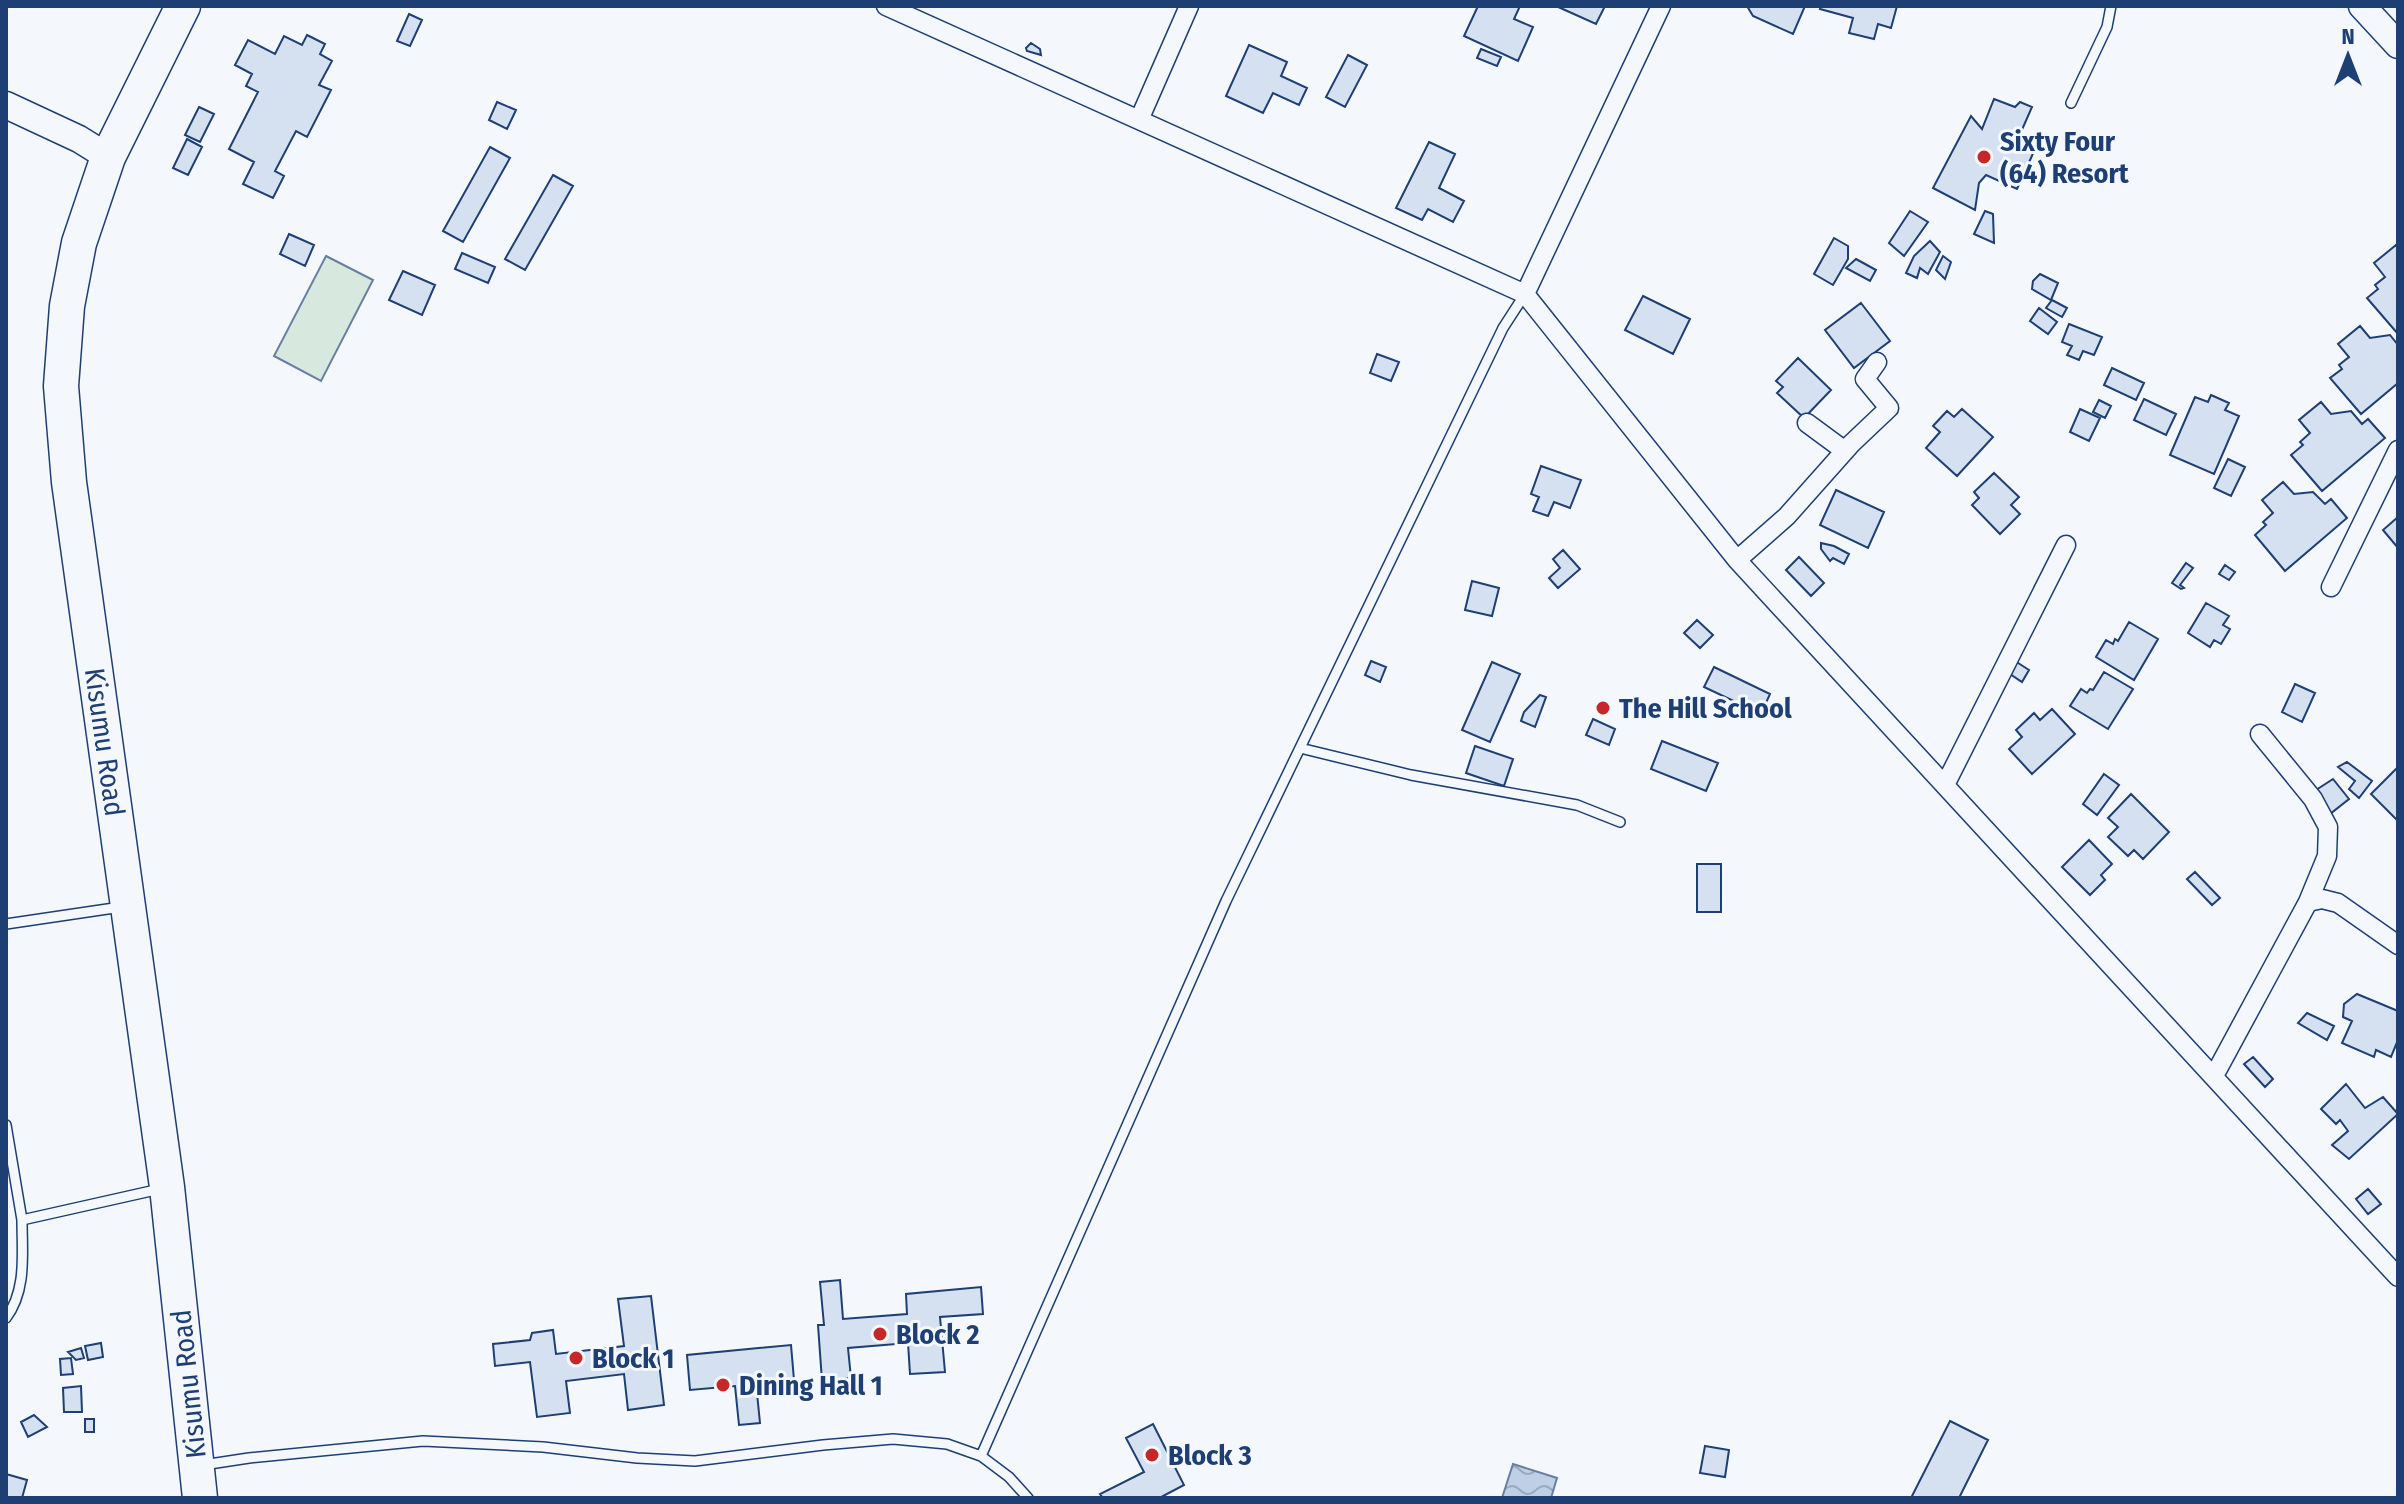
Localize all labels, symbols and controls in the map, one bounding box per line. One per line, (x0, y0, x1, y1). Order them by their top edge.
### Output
north arrow (2308, 16, 2388, 96)
text: N (2341, 23, 2355, 50)
place label: Sixty Four (64) Resort (2000, 125, 2130, 190)
marker: Sixty Four (64) Resort (1975, 148, 1993, 166)
street label: Kisumu Road (78, 666, 131, 818)
place label: The Hill School (1619, 692, 1792, 725)
marker: The Hill School (1594, 699, 1612, 717)
street label: Kisumu Road (164, 1308, 213, 1460)
place label: Block 2 (896, 1318, 979, 1351)
marker: Block 2 (871, 1325, 889, 1343)
place label: Block 1 (592, 1342, 674, 1375)
marker: Block 1 (567, 1349, 585, 1367)
place label: Dining Hall 1 (739, 1369, 883, 1402)
marker: Dining Hall 1 (714, 1376, 732, 1394)
place label: Block 3 (1168, 1439, 1252, 1472)
marker: Block 3 (1143, 1446, 1161, 1464)

